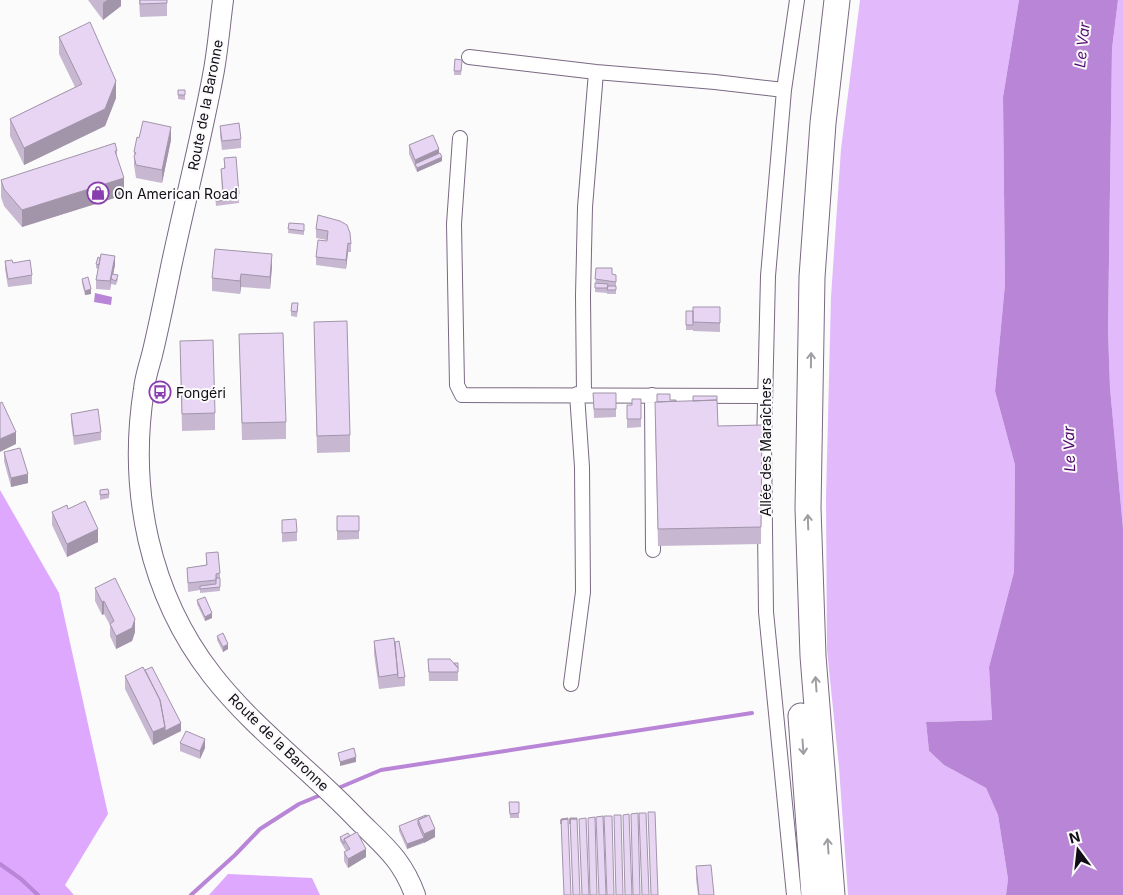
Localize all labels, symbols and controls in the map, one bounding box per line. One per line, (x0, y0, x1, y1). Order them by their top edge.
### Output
water label: Le Var (1070, 21, 1094, 69)
street label: Route de la Baronne (184, 38, 226, 172)
shop icon: On American Road (86, 181, 110, 205)
place label: On American Road (114, 185, 238, 202)
one-way arrow (806, 352, 815, 368)
street label: Allée des Maraîchers (757, 378, 774, 516)
bus stop icon: Fongéri (148, 380, 172, 404)
place label: Fongéri (176, 384, 226, 401)
water label: Le Var (1059, 425, 1079, 472)
one-way arrow (804, 514, 813, 530)
one-way arrow (811, 677, 820, 693)
street label: Route de la Baronne (225, 690, 333, 794)
one-way arrow (798, 739, 808, 755)
north arrow (1053, 825, 1103, 875)
text: N (1067, 827, 1082, 847)
one-way arrow (824, 839, 833, 855)

